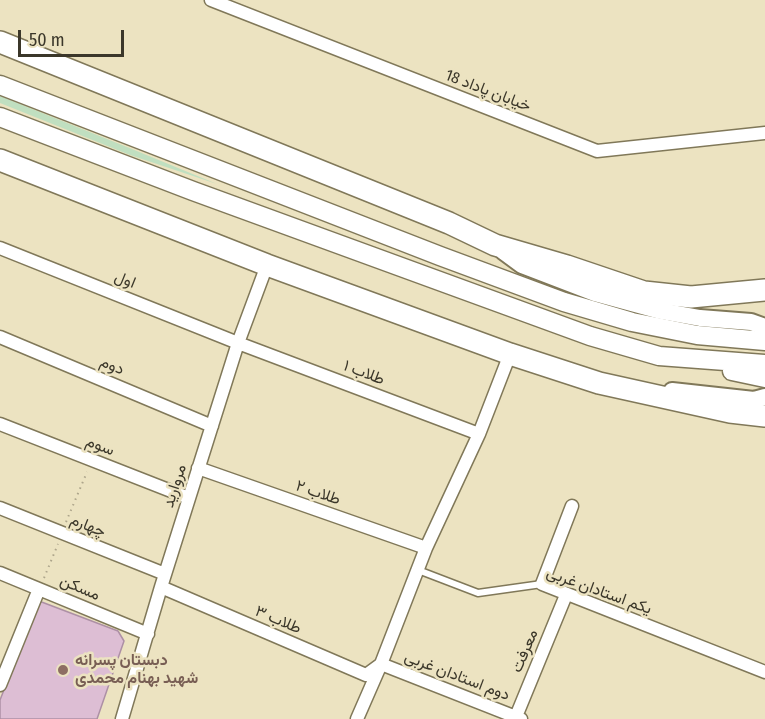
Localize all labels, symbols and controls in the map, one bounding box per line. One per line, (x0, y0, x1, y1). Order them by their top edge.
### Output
scale bar (21, 18, 128, 56)
text: 50 m (29, 29, 65, 51)
street label: خیابان پاداد 18 (442, 66, 534, 116)
street label: اول (112, 267, 138, 293)
street label: دوم (97, 352, 127, 380)
street label: طلاب ۱ (341, 356, 387, 390)
street label: سوم (83, 432, 117, 460)
street label: مروارید (159, 462, 191, 510)
street label: طلاب ۲ (293, 476, 343, 510)
street label: چهارم (67, 510, 109, 542)
street label: یکم استادان غربی (544, 563, 654, 619)
street label: مسکن (57, 571, 103, 605)
street label: طلاب ۳ (252, 602, 304, 638)
street label: معرفت (507, 627, 543, 675)
street label: دوم استادان غربی (402, 647, 512, 705)
place label: دبستان پسرانه شهید بهنام محمدی (75, 651, 198, 689)
marker: دبستان پسرانه شهید بهنام محمدی (56, 663, 70, 677)

